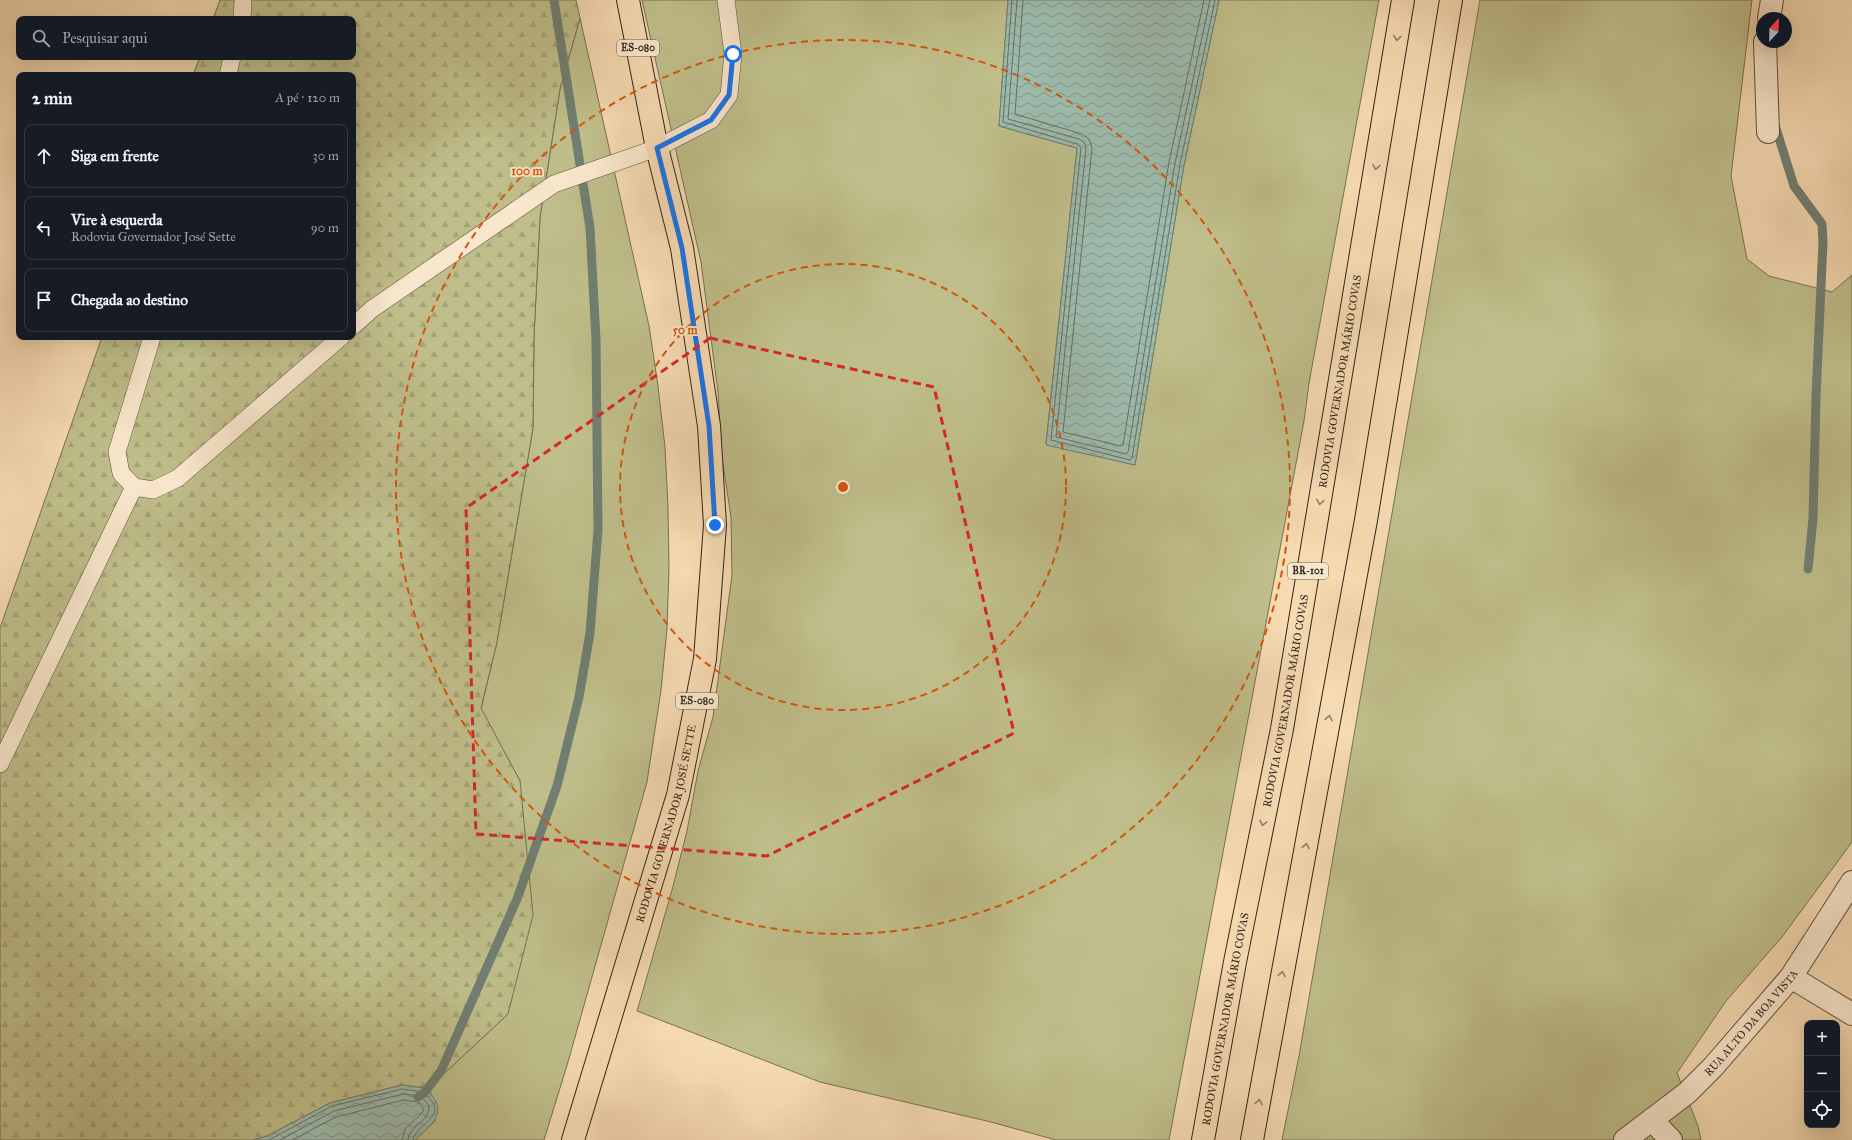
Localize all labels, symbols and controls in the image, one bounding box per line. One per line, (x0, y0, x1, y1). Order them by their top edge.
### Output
north arrow (1756, 12, 1792, 48)
search box (16, 16, 356, 60)
icon: search (30, 27, 52, 49)
text: Pesquisar aqui (62, 29, 148, 47)
one-way arrow (1393, 35, 1402, 42)
road number: ES-080 (617, 40, 659, 56)
route start (724, 45, 742, 63)
text: 2 min (32, 88, 72, 109)
text: A pé · 120 m (275, 90, 340, 106)
icon: ahead (33, 145, 55, 167)
text: Siga em frente (71, 147, 159, 165)
text: 30 m (313, 148, 339, 164)
text: 100 m (511, 164, 544, 178)
one-way arrow (1372, 164, 1380, 170)
text: Vire à esquerda (71, 211, 163, 229)
icon: left (33, 217, 55, 239)
text: 90 m (311, 220, 339, 236)
text: Rodovia Governador José Sette (71, 229, 236, 245)
street label: RODOVIA GOVERNADOR MÁRIO COVAS (1316, 274, 1364, 489)
icon: arrive (33, 289, 55, 311)
text: Chegada ao destino (71, 291, 188, 309)
text: 50 m (672, 323, 699, 337)
centre of rings (836, 480, 850, 494)
one-way arrow (1316, 499, 1325, 505)
route end (706, 516, 724, 534)
road number: BR-101 (1288, 563, 1328, 579)
street label: RODOVIA GOVERNADOR MÁRIO COVAS (1260, 593, 1311, 808)
road number: ES-080 (676, 693, 718, 709)
one-way arrow (1325, 715, 1333, 721)
street label: RODOVIA GOVERNADOR JOSÉ SETTE (633, 723, 698, 924)
one-way arrow (1259, 820, 1267, 826)
one-way arrow (1301, 843, 1309, 849)
street label: RODOVIA GOVERNADOR MÁRIO COVAS (1199, 912, 1251, 1126)
street label: RUA ALTO DA BOA VISTA (1702, 967, 1801, 1078)
one-way arrow (1277, 971, 1286, 977)
map controls (1804, 1020, 1840, 1128)
button: + (1804, 1020, 1840, 1056)
button: − (1804, 1056, 1840, 1092)
button: locate (1804, 1092, 1840, 1128)
one-way arrow (1254, 1098, 1263, 1105)

